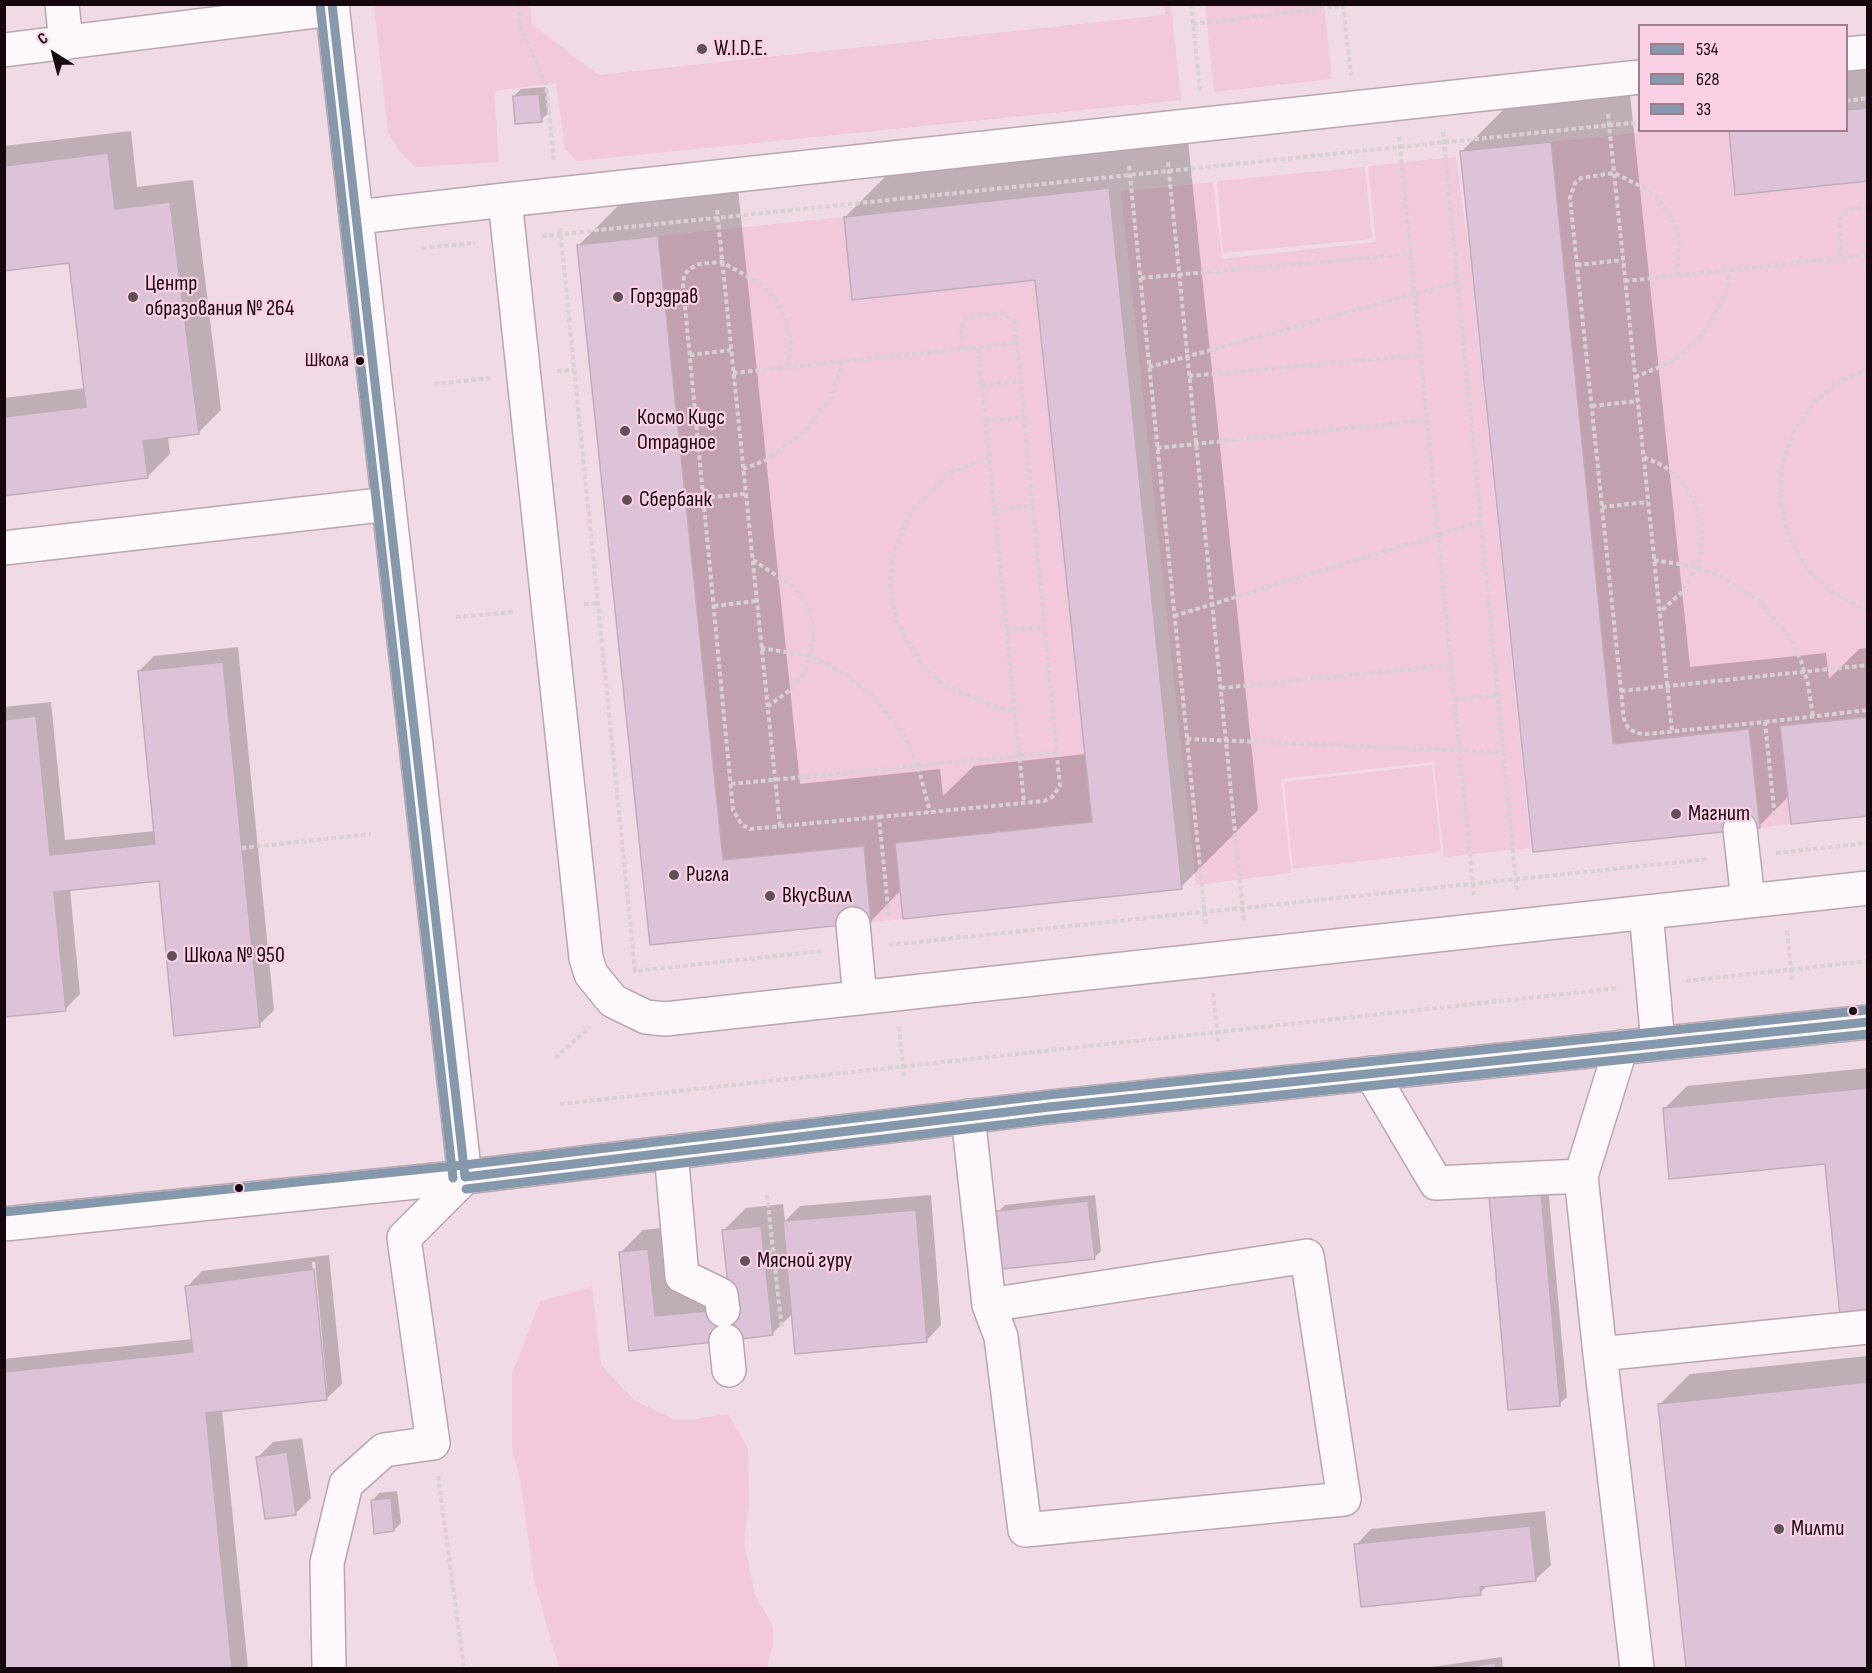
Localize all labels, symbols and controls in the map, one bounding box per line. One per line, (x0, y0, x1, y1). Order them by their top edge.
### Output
north arrow (24, 24, 84, 84)
legend (1638, 24, 1848, 132)
text: С (34, 29, 52, 49)
place label: W.I.D.E. (714, 36, 768, 62)
text: 534 (1696, 39, 1718, 60)
marker: W.I.D.E. (695, 42, 709, 56)
text: 628 (1696, 69, 1719, 90)
text: 33 (1696, 99, 1711, 120)
place label: Центр образования № 264 (145, 271, 294, 322)
place label: Горздрав (630, 284, 698, 310)
marker: Центр образования № 264 (126, 290, 140, 304)
marker: Горздрав (611, 290, 625, 304)
place label: Школа (305, 349, 349, 373)
marker: Школа (354, 355, 366, 367)
place label: Космо Кидс Отрадное (637, 405, 725, 457)
marker: Космо Кидс Отрадное (618, 424, 632, 438)
place label: Сбербанк (639, 487, 712, 513)
marker: Сбербанк (620, 493, 634, 507)
place label: Магнит (1688, 801, 1750, 827)
marker: Магнит (1669, 807, 1683, 821)
place label: Ригла (686, 862, 729, 888)
marker: Ригла (667, 868, 681, 882)
place label: ВкусВилл (782, 883, 852, 909)
marker: ВкусВилл (763, 889, 777, 903)
place label: Школа № 950 (184, 943, 285, 969)
marker: Школа № 950 (165, 949, 179, 963)
unlabelled marker (1847, 1005, 1859, 1017)
unlabelled marker (233, 1182, 245, 1194)
place label: Мясной гуру (757, 1248, 852, 1274)
marker: Мясной гуру (738, 1254, 752, 1268)
place label: Милти (1791, 1516, 1844, 1542)
marker: Милти (1772, 1522, 1786, 1536)

